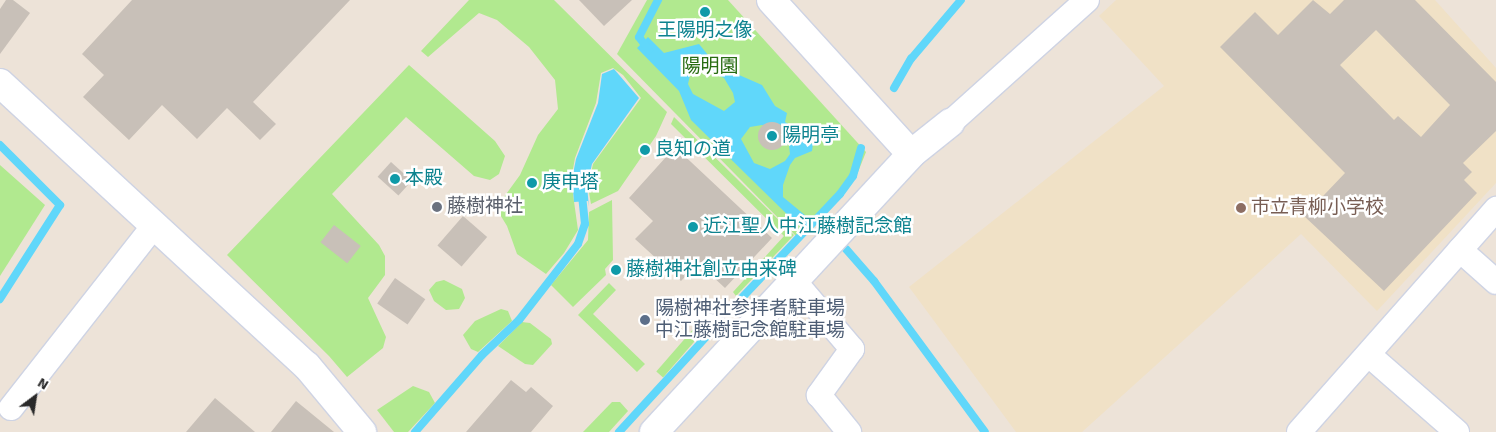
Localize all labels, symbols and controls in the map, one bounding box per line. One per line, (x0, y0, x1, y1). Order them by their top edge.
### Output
marker: 王陽明之像 (699, 6, 711, 18)
place label: 王陽明之像 (658, 20, 752, 42)
park label: 陽明園 (682, 56, 738, 78)
place label: 陽明亭 (782, 125, 839, 147)
marker: 陽明亭 (766, 130, 778, 142)
place label: 良知の道 (655, 139, 731, 161)
marker: 良知の道 (639, 144, 651, 156)
place label: 本殿 (405, 168, 443, 190)
place label: 庚申塔 (542, 172, 599, 194)
marker: 本殿 (389, 173, 401, 185)
marker: 庚申塔 (526, 177, 538, 189)
place label: 藤樹神社 (447, 196, 523, 218)
place label: 市立青柳小学校 (1251, 197, 1384, 219)
marker: 藤樹神社 (431, 201, 443, 213)
marker: 市立青柳小学校 (1235, 202, 1247, 214)
place label: 近江聖人中江藤樹記念館 (703, 216, 912, 238)
marker: 近江聖人中江藤樹記念館 (687, 221, 699, 233)
place label: 藤樹神社創立由来碑 (626, 259, 797, 281)
marker: 藤樹神社創立由来碑 (610, 264, 622, 276)
place label: 陽樹神社参拝者駐車場 中江藤樹記念館駐車場 (655, 298, 845, 342)
marker: 陽樹神社参拝者駐車場 中江藤樹記念館駐車場 (639, 314, 651, 326)
north arrow (10, 372, 60, 422)
text: N (34, 374, 52, 394)

